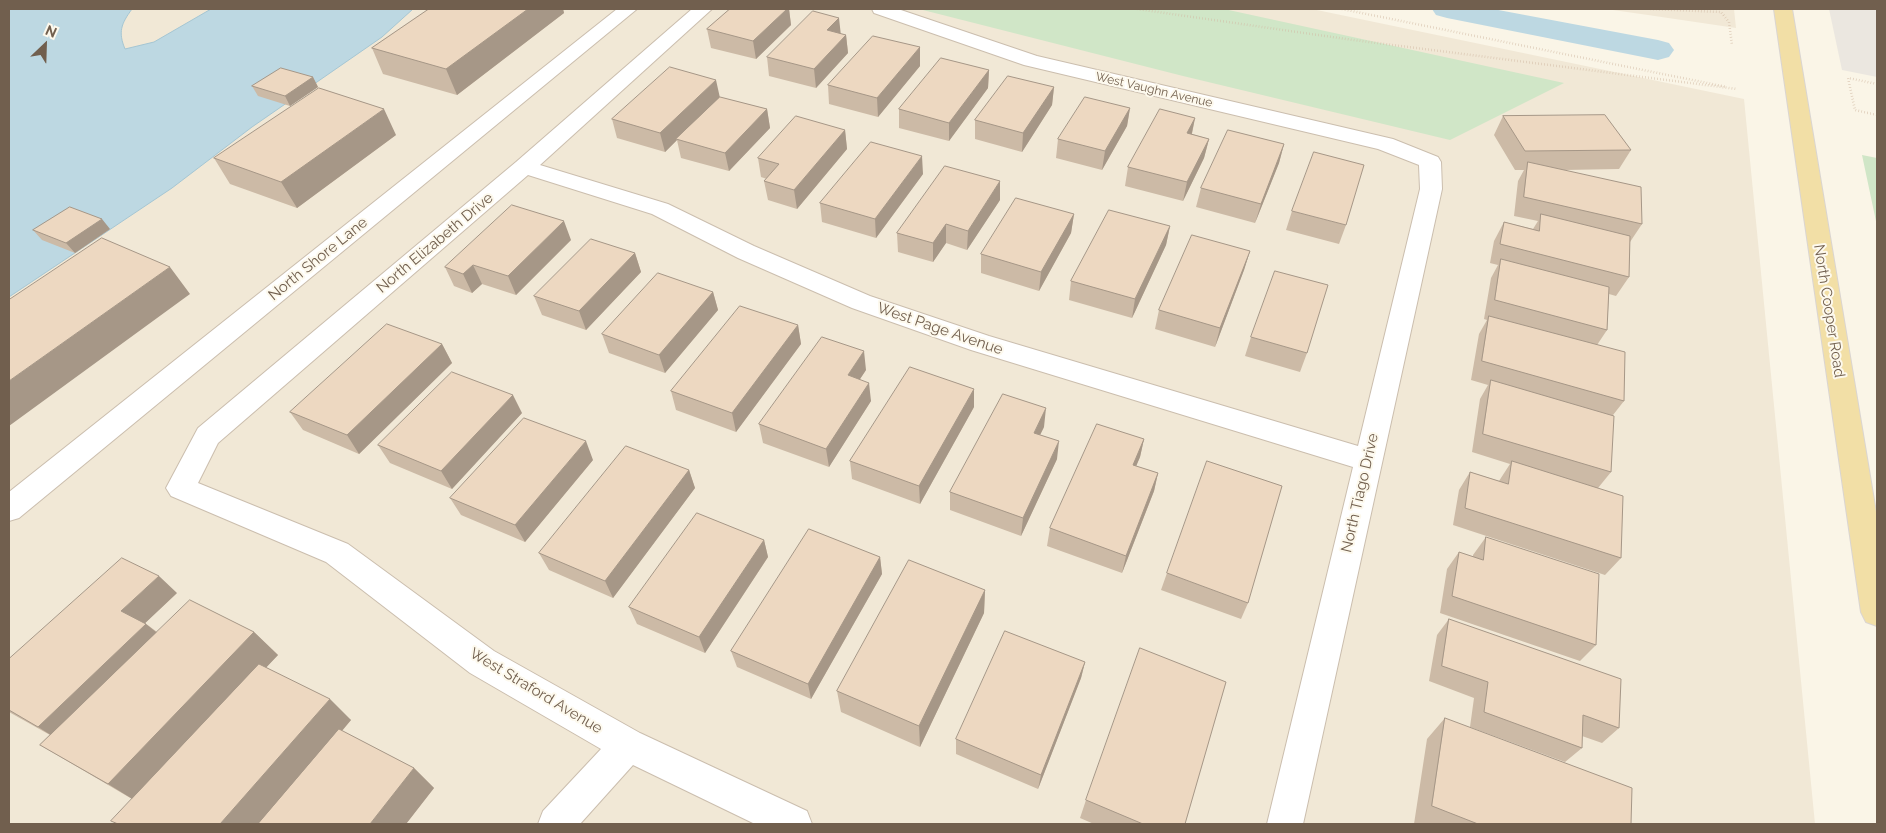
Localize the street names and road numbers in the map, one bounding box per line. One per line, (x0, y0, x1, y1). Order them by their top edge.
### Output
street label: West Vaughn Avenue (1094, 70, 1214, 110)
street label: North Elizabeth Drive (373, 189, 497, 297)
street label: North Shore Lane (265, 214, 371, 304)
street label: North Cooper Road (1810, 243, 1848, 379)
street label: West Page Avenue (875, 299, 1005, 359)
street label: North Tiago Drive (1338, 432, 1382, 554)
street label: West Straford Avenue (466, 644, 606, 738)

